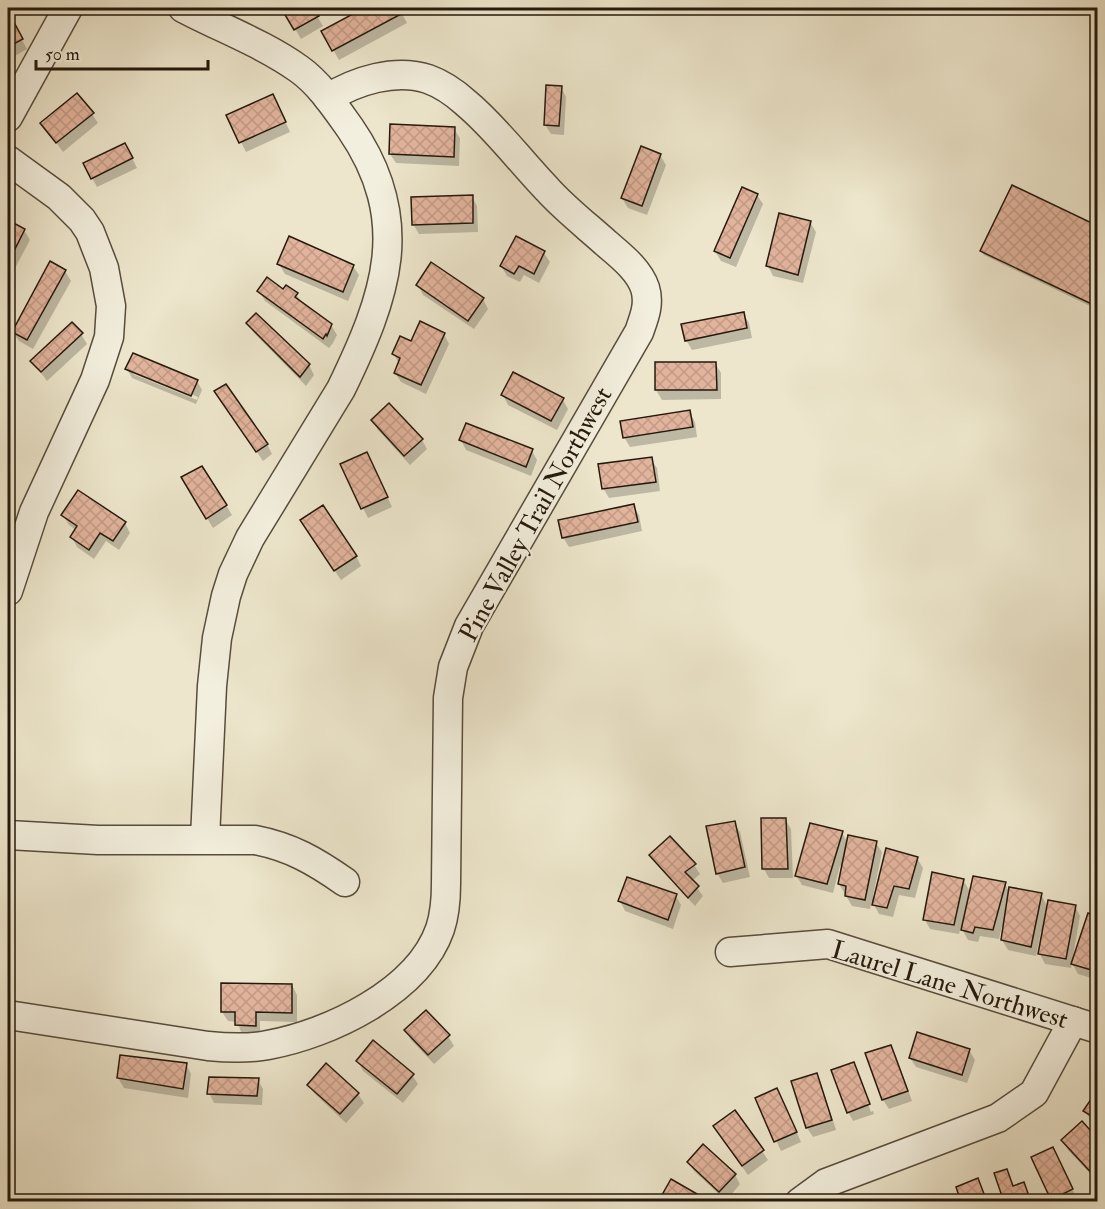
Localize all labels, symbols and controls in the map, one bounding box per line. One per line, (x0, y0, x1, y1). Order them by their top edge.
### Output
scale bar (36, 33, 208, 71)
text: 50 m (45, 43, 80, 66)
street label: Pine Valley Trail Northwest (452, 382, 619, 647)
street label: Laurel Lane Northwest (828, 934, 1072, 1036)

